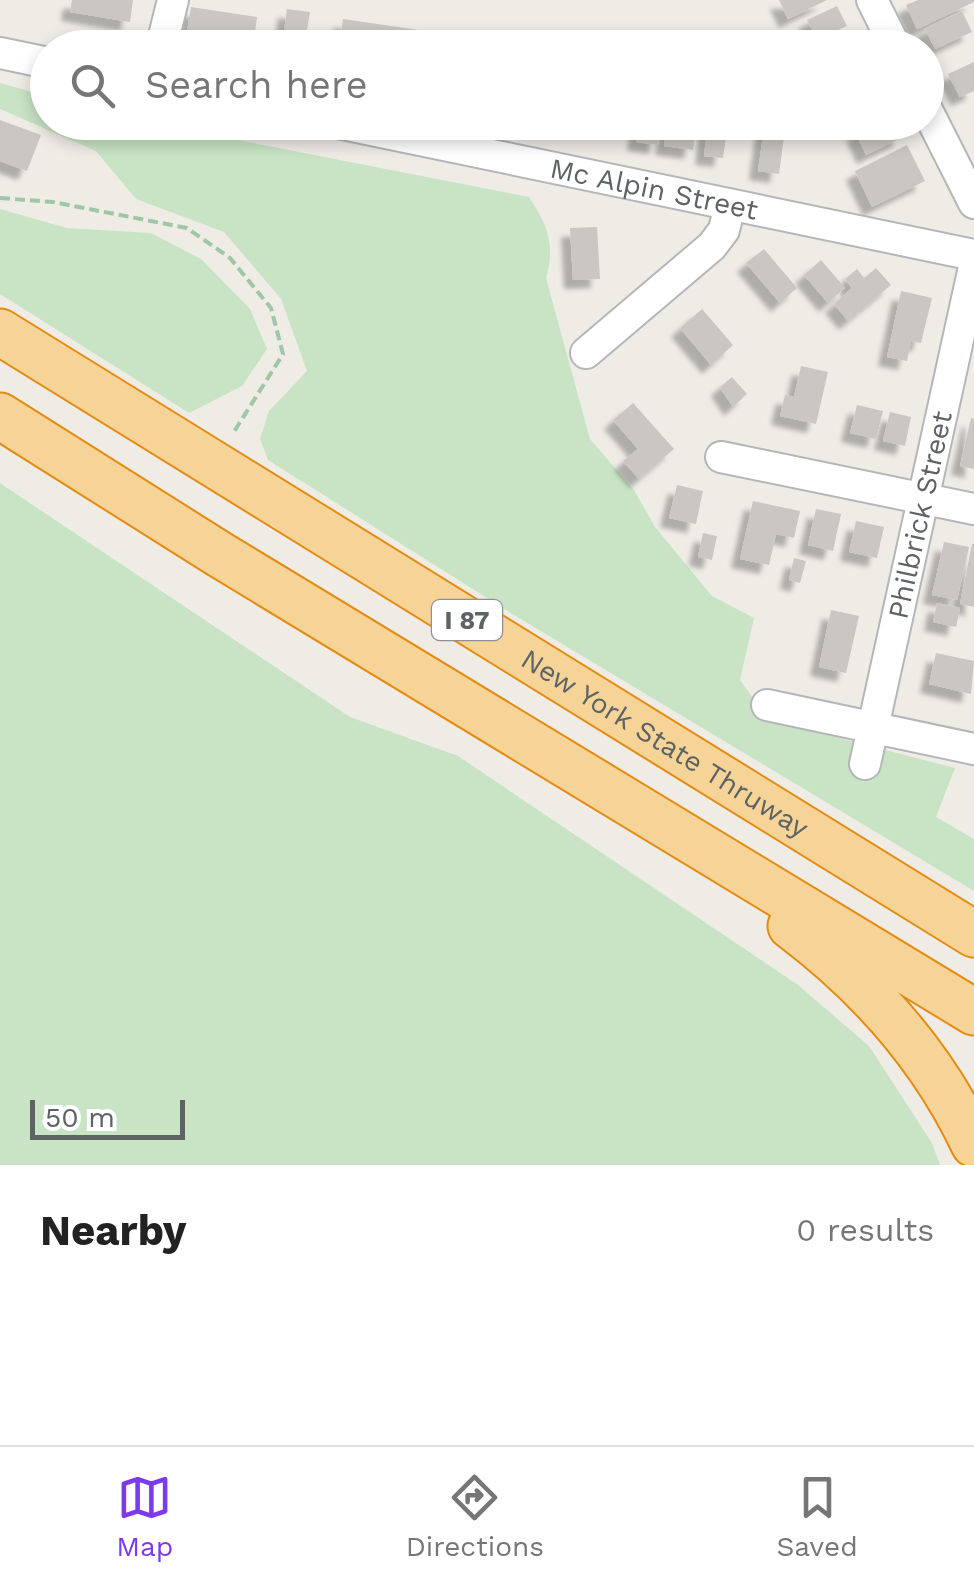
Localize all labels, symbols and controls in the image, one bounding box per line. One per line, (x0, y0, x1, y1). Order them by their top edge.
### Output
search box (30, 30, 944, 140)
icon: search (65, 58, 120, 113)
text: Search here (145, 63, 368, 107)
street label: Mc Alpin Street (547, 152, 761, 227)
street label: Philbrick Street (881, 408, 959, 622)
road number: I 87 (432, 600, 502, 640)
street label: New York State Thruway (515, 642, 815, 845)
scale bar (30, 1095, 185, 1140)
text: 50 m (45, 1101, 115, 1134)
text: Nearby (40, 1206, 187, 1255)
text: 0 results (796, 1211, 934, 1249)
tab: Map (116, 1470, 173, 1563)
tab: Directions (406, 1470, 544, 1563)
tab: Saved (776, 1470, 858, 1563)

